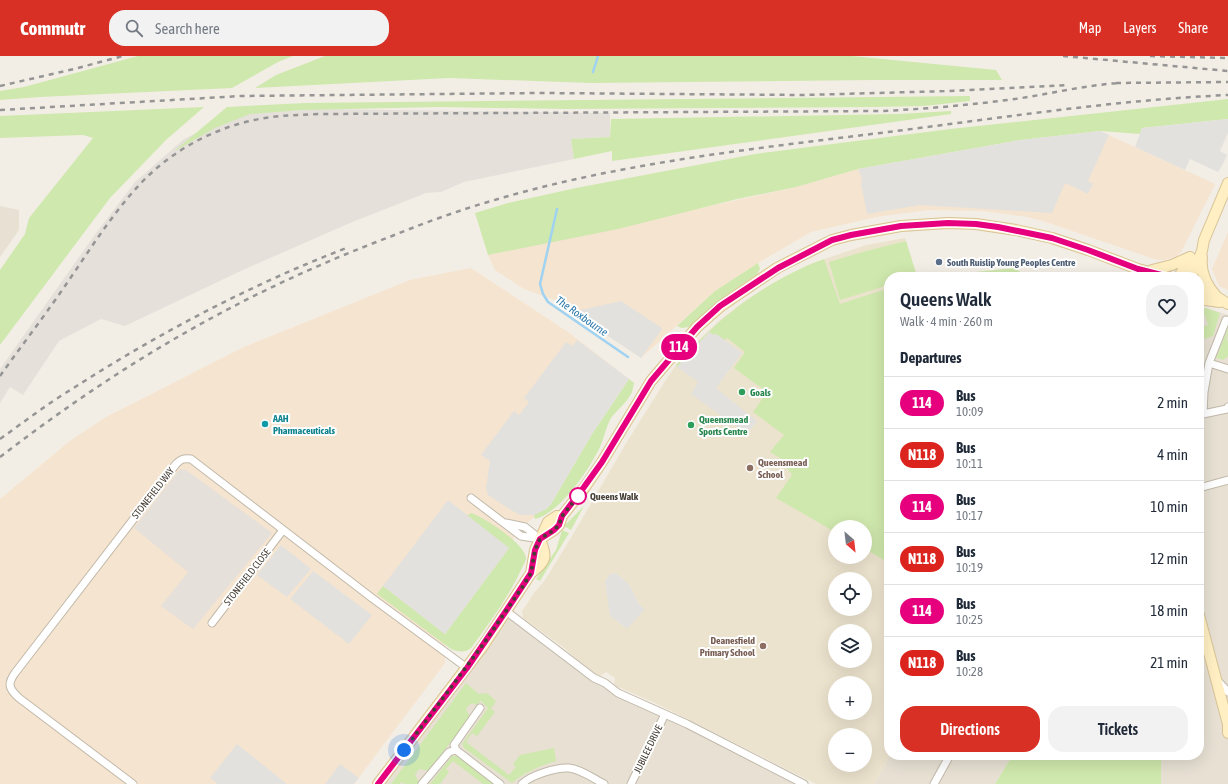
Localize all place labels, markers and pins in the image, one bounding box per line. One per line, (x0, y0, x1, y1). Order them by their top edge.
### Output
marker: South Ruislip Young Peoples Centre (934, 257, 944, 267)
place label: South Ruislip Young Peoples Centre (947, 257, 1076, 268)
marker: Goals (737, 387, 747, 397)
place label: Goals (750, 387, 771, 398)
place label: AAH Pharmaceuticals (272, 413, 335, 436)
place label: Queensmead Sports Centre (699, 414, 748, 437)
marker: AAH Pharmaceuticals (260, 419, 270, 429)
marker: Queensmead Sports Centre (686, 420, 696, 430)
place label: Queensmead School (758, 457, 807, 480)
marker: Queensmead School (745, 463, 755, 473)
marker: Queens Walk (569, 487, 587, 505)
place label: Queens Walk (590, 491, 639, 502)
place label: Deanesfield Primary School (700, 635, 755, 658)
marker: Deanesfield Primary School (758, 641, 768, 651)

